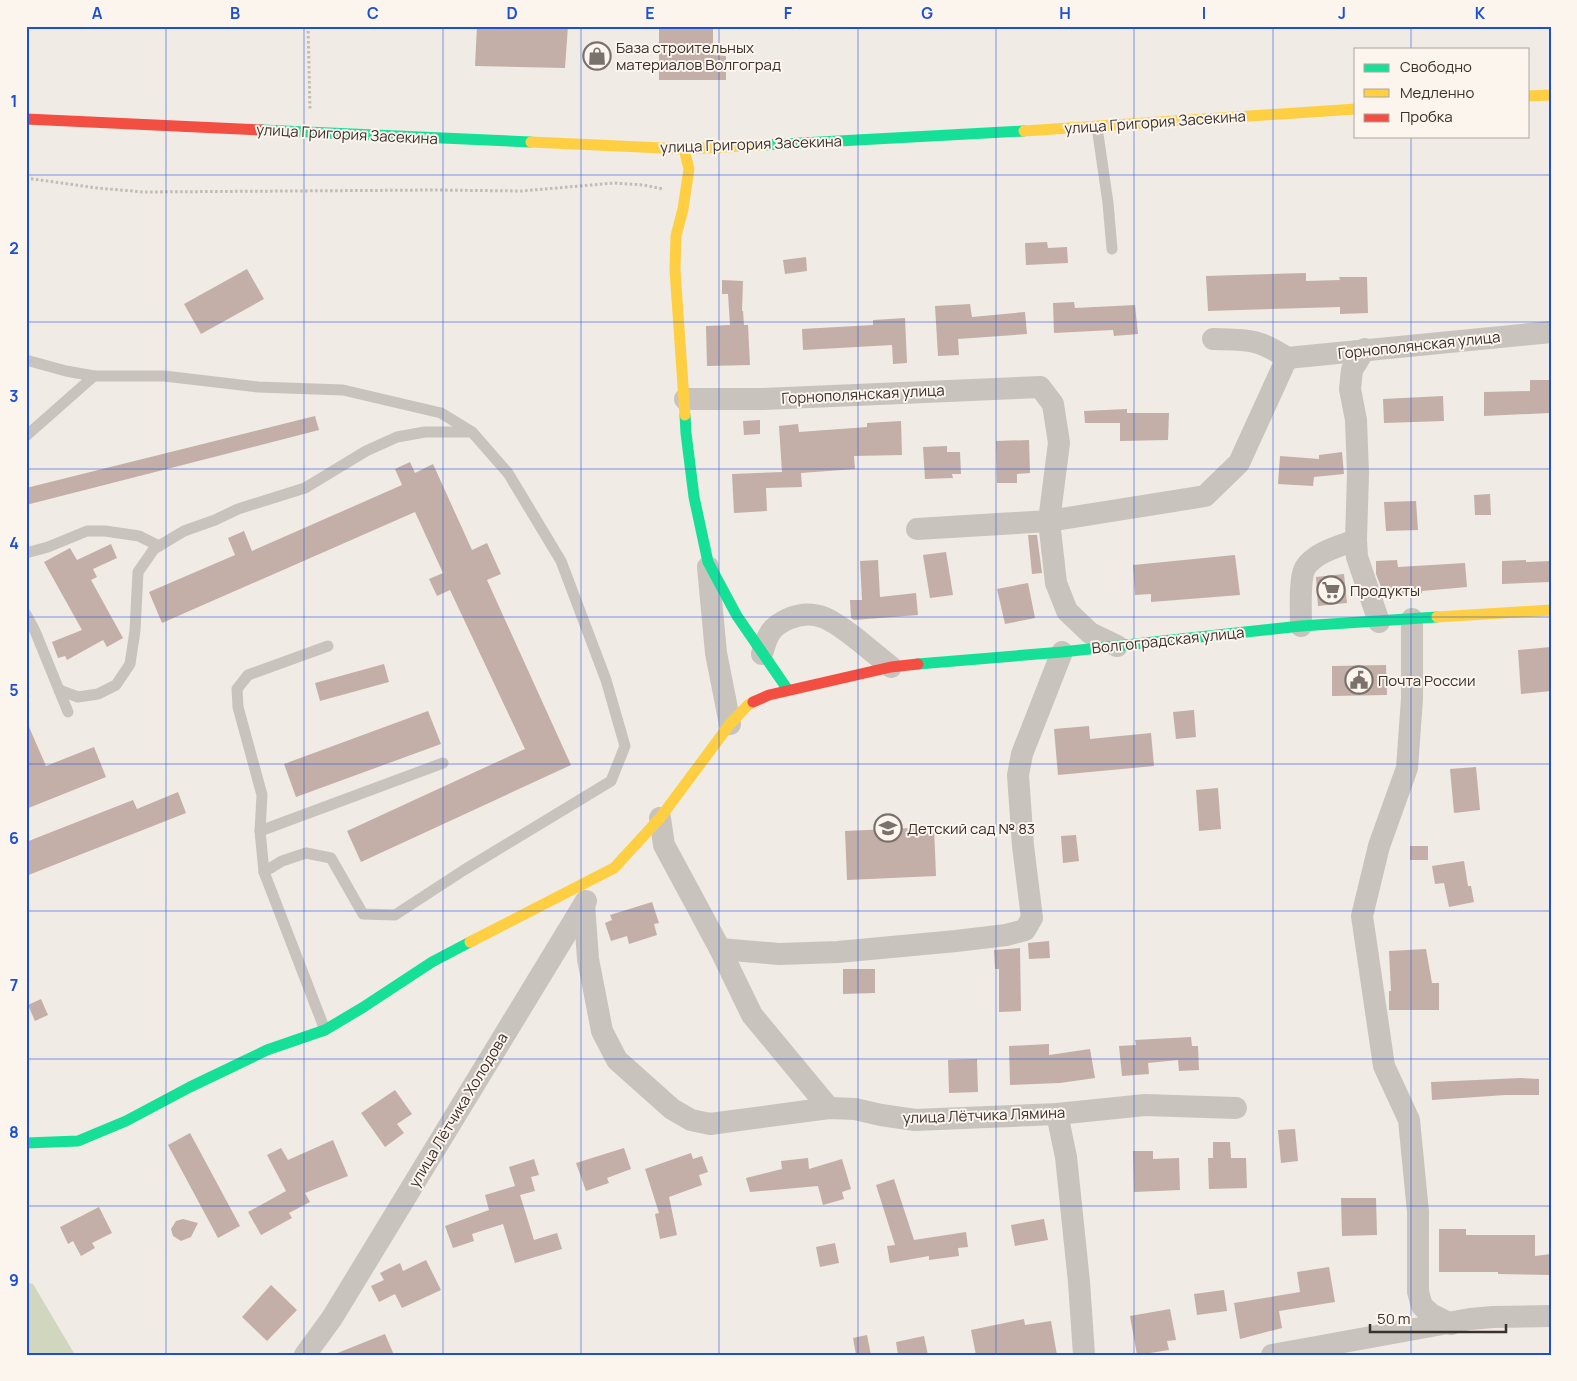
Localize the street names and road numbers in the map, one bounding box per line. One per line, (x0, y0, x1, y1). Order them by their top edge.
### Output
street label: улица Григория Засекина (1064, 105, 1246, 139)
street label: улица Григория Засекина (256, 119, 438, 149)
street label: улица Григория Засекина (660, 130, 842, 158)
street label: Горнополянская улица (1337, 326, 1501, 364)
street label: Горнополянская улица (781, 379, 945, 409)
street label: Волгоградская улица (1091, 622, 1245, 658)
street label: улица Лётчика Холодова (403, 1029, 513, 1191)
street label: улица Лётчика Лямина (902, 1102, 1066, 1128)

